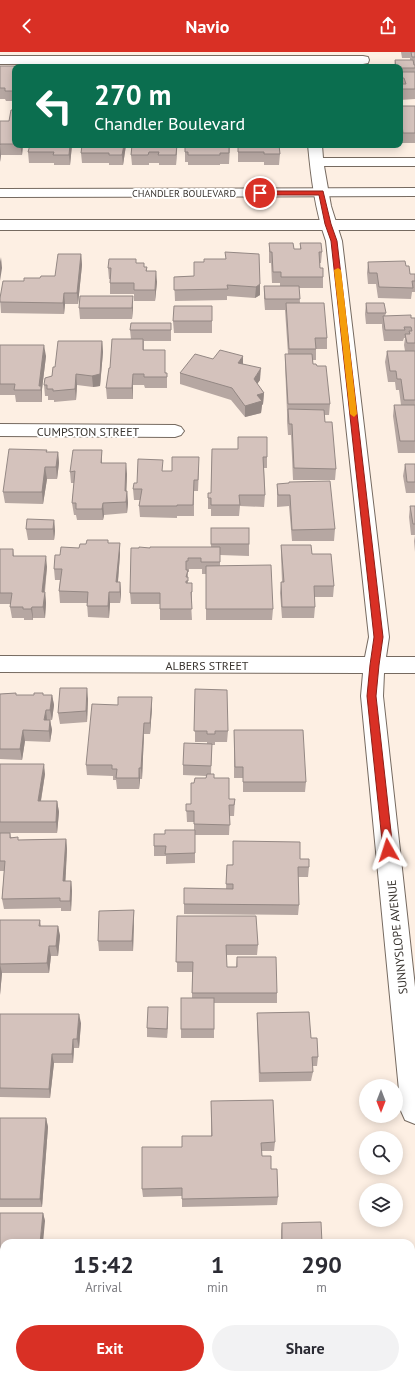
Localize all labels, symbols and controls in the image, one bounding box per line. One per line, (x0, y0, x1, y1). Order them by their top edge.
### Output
icon: back (16, 15, 38, 37)
text: Navio (186, 15, 229, 38)
icon: share (377, 15, 399, 37)
text: 270 m (94, 76, 171, 113)
icon: left (28, 80, 80, 132)
text: Chandler Boulevard (94, 112, 245, 135)
pin (243, 176, 277, 210)
icon: arrive (249, 182, 271, 204)
street label: CHANDLER BOULEVARD (132, 187, 236, 200)
street label: CUMPSTON STREET (37, 424, 140, 439)
street label: ALBERS STREET (165, 658, 249, 673)
position arrow (367, 829, 409, 871)
street label: SUNNYSLOPE AVENUE (384, 879, 410, 995)
north arrow (359, 1079, 403, 1123)
map controls (359, 1079, 403, 1227)
button: search (359, 1131, 403, 1175)
button: layers (359, 1183, 403, 1227)
text: 15:42 (73, 1249, 134, 1280)
text: 1 (211, 1249, 224, 1280)
text: 290 (301, 1249, 342, 1280)
text: Arrival (85, 1279, 122, 1296)
text: min (207, 1279, 228, 1296)
text: m (316, 1279, 327, 1296)
button: Exit (16, 1325, 204, 1371)
button: Share (212, 1325, 399, 1371)

